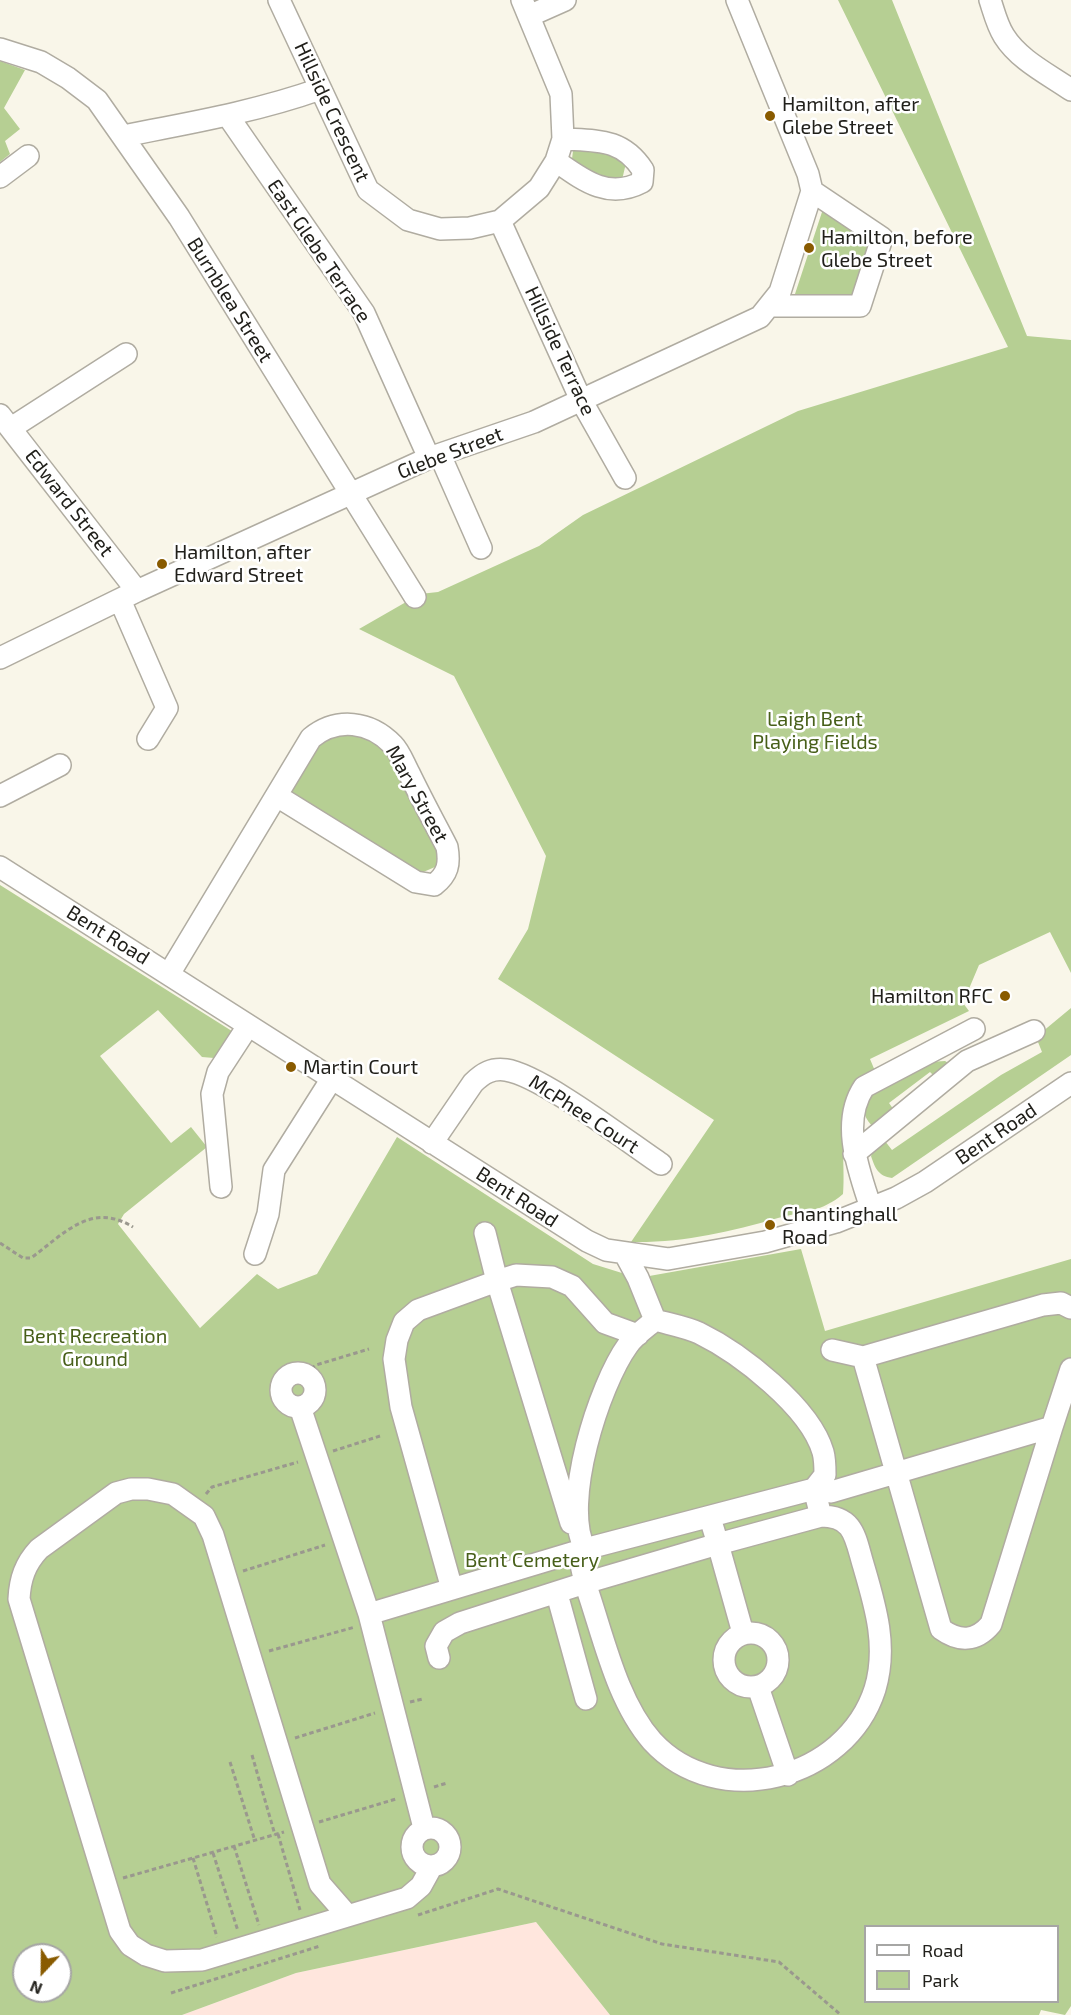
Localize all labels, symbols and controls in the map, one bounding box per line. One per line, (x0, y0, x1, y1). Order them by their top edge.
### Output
street label: Hillside Crescent (289, 38, 375, 186)
place label: Hamilton, after Glebe Street (782, 92, 919, 139)
marker: Hamilton, after Glebe Street (763, 109, 777, 123)
street label: East Glebe Terrace (262, 175, 376, 327)
place label: Hamilton, before Glebe Street (821, 225, 973, 272)
street label: Burnblea Street (182, 233, 278, 367)
marker: Hamilton, before Glebe Street (802, 241, 816, 255)
street label: Hillside Terrace (520, 283, 600, 419)
street label: Glebe Street (394, 422, 506, 484)
street label: Edward Street (20, 445, 118, 561)
place label: Hamilton, after Edward Street (174, 540, 311, 587)
marker: Hamilton, after Edward Street (155, 557, 169, 571)
park label: Laigh Bent Playing Fields (752, 707, 878, 754)
street label: Mary Street (381, 741, 453, 847)
street label: Bent Road (62, 900, 154, 970)
place label: Hamilton RFC (871, 984, 993, 1008)
marker: Hamilton RFC (998, 989, 1012, 1003)
place label: Martin Court (303, 1055, 418, 1079)
marker: Martin Court (284, 1060, 298, 1074)
street label: McPhee Court (524, 1069, 644, 1159)
street label: Bent Road (951, 1098, 1041, 1170)
street label: Bent Road (472, 1162, 562, 1232)
place label: Chantinghall Road (782, 1202, 897, 1249)
marker: Chantinghall Road (763, 1218, 777, 1232)
park label: Bent Recreation Ground (23, 1324, 167, 1371)
park label: Bent Cemetery (465, 1548, 599, 1572)
legend (864, 1925, 1059, 2003)
text: Road (922, 1939, 963, 1961)
north arrow (12, 1943, 72, 2003)
text: Park (922, 1969, 959, 1991)
text: N (27, 1977, 45, 1999)

